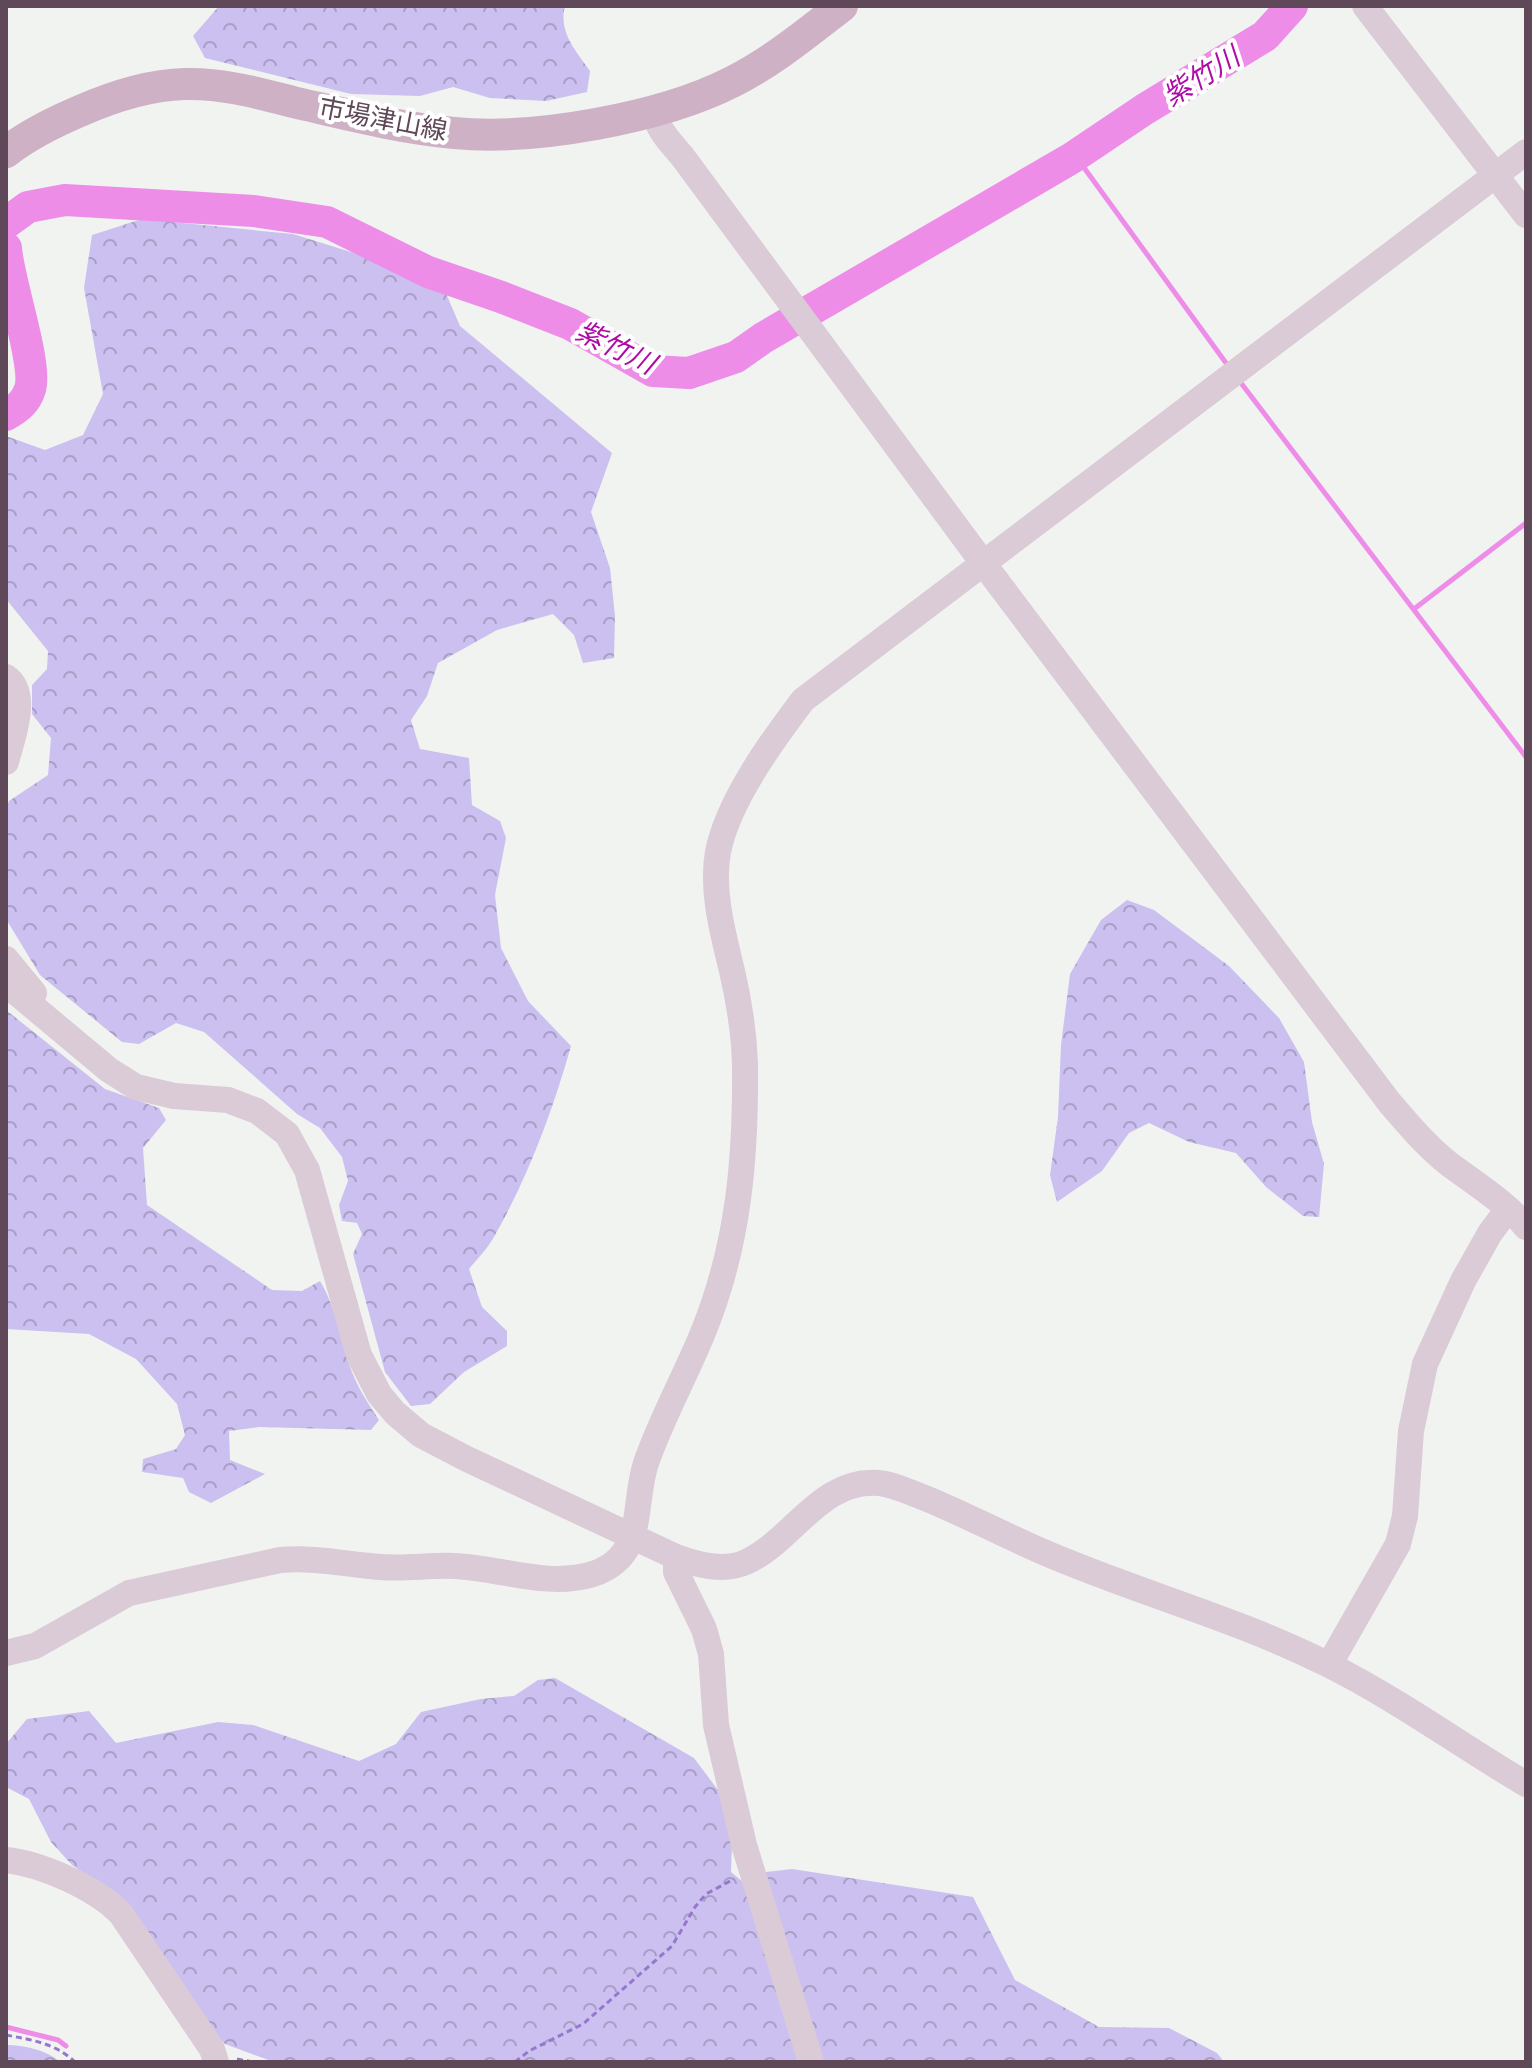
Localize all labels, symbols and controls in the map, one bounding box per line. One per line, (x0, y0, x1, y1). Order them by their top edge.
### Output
water label: 紫竹川 (1155, 36, 1250, 116)
street label: 市場津山線 (316, 89, 450, 150)
water label: 紫竹川 (569, 312, 665, 386)

